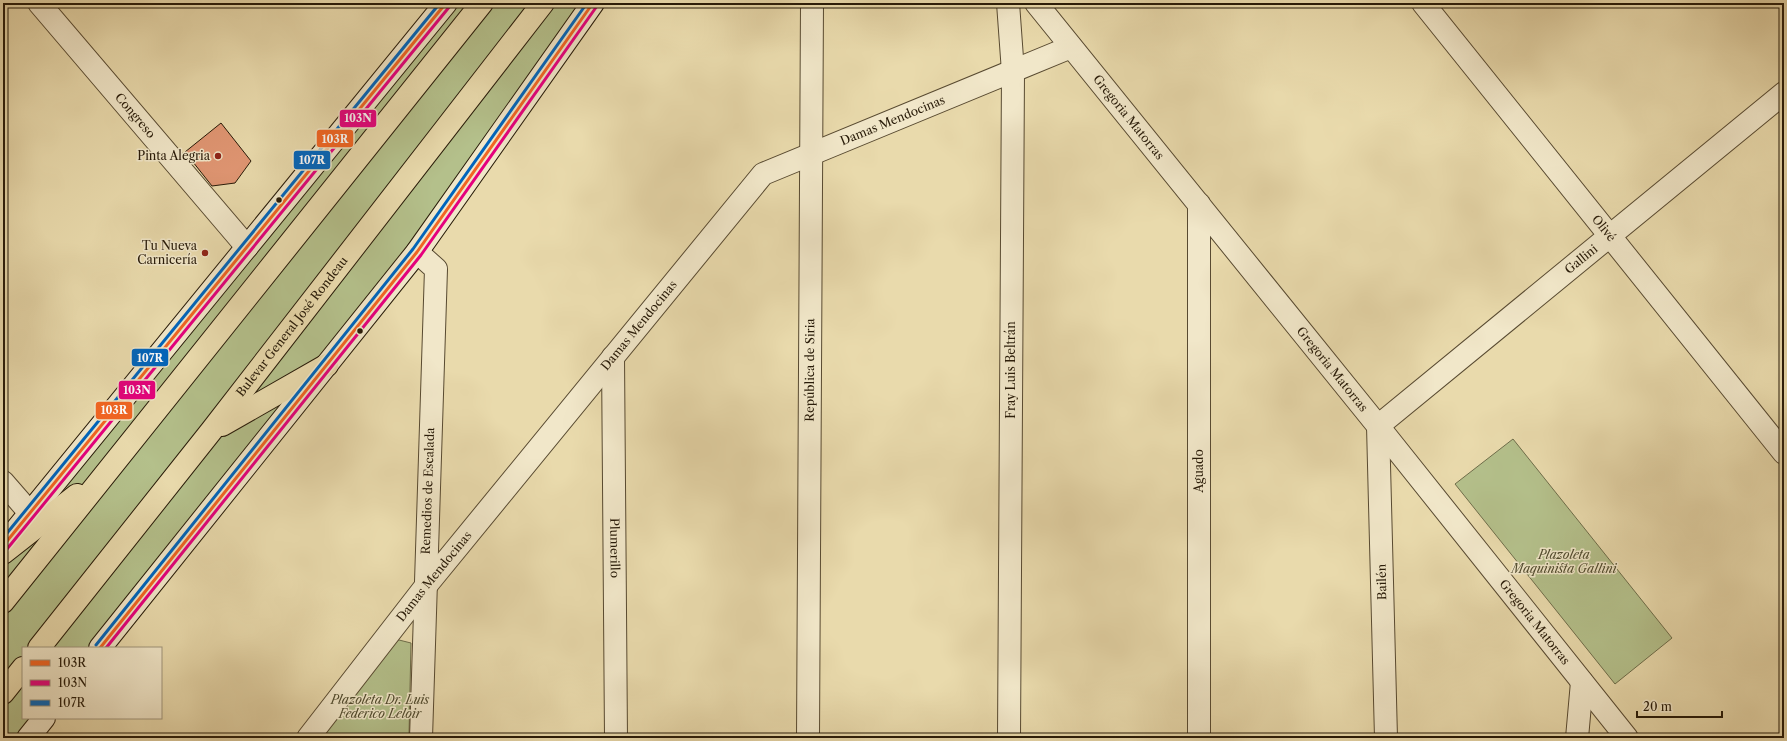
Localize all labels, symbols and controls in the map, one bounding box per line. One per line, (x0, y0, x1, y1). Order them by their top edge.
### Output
street label: Gregoria Matorras (1090, 72, 1168, 162)
street label: Congreso (112, 90, 159, 141)
street label: Damas Mendocinas (838, 92, 947, 148)
line badge: 103N (339, 109, 377, 128)
text: 103N (344, 111, 372, 125)
line badge: 103R (316, 129, 354, 148)
text: 103R (322, 132, 349, 146)
place label: Pinta Alegria (137, 148, 211, 163)
line badge: 107R (293, 150, 331, 170)
marker: Pinta Alegria (213, 151, 223, 161)
text: 107R (299, 153, 326, 167)
unlabelled marker (274, 195, 284, 205)
street label: Olivé (1589, 212, 1620, 245)
place label: Tu Nueva Carnicería (137, 238, 198, 267)
street label: Gallini (1562, 241, 1601, 277)
marker: Tu Nueva Carnicería (200, 248, 210, 258)
street label: Bulevar General José Rondeau (233, 253, 351, 399)
street label: Damas Mendocinas (597, 277, 680, 373)
street label: República de Siria (802, 318, 817, 422)
street label: Fray Luis Beltrán (1003, 321, 1018, 419)
street label: Gregoria Matorras (1294, 324, 1371, 414)
unlabelled marker (355, 326, 365, 336)
line badge: 107R (131, 348, 169, 367)
text: 107R (137, 351, 164, 365)
line badge: 103N (118, 380, 156, 400)
text: 103N (123, 383, 151, 397)
line badge: 103R (95, 401, 133, 420)
text: 103R (101, 403, 128, 417)
street label: Remedios de Escalada (418, 427, 437, 555)
street label: Aguado (1191, 449, 1206, 494)
street label: Plumerillo (607, 518, 623, 578)
street label: Damas Mendocinas (393, 528, 475, 624)
park label: Plazoleta Maquinista Gallini (1509, 547, 1618, 576)
street label: Bailén (1374, 563, 1389, 600)
street label: Gregoria Matorras (1496, 576, 1573, 667)
legend (22, 647, 162, 719)
text: 103R (58, 655, 87, 670)
text: 103N (58, 675, 87, 690)
park label: Plazoleta Dr. Luis Federico Leloir (330, 692, 430, 721)
scale bar (1637, 693, 1722, 719)
text: 107R (58, 695, 87, 710)
text: 20 m (1643, 699, 1672, 714)

